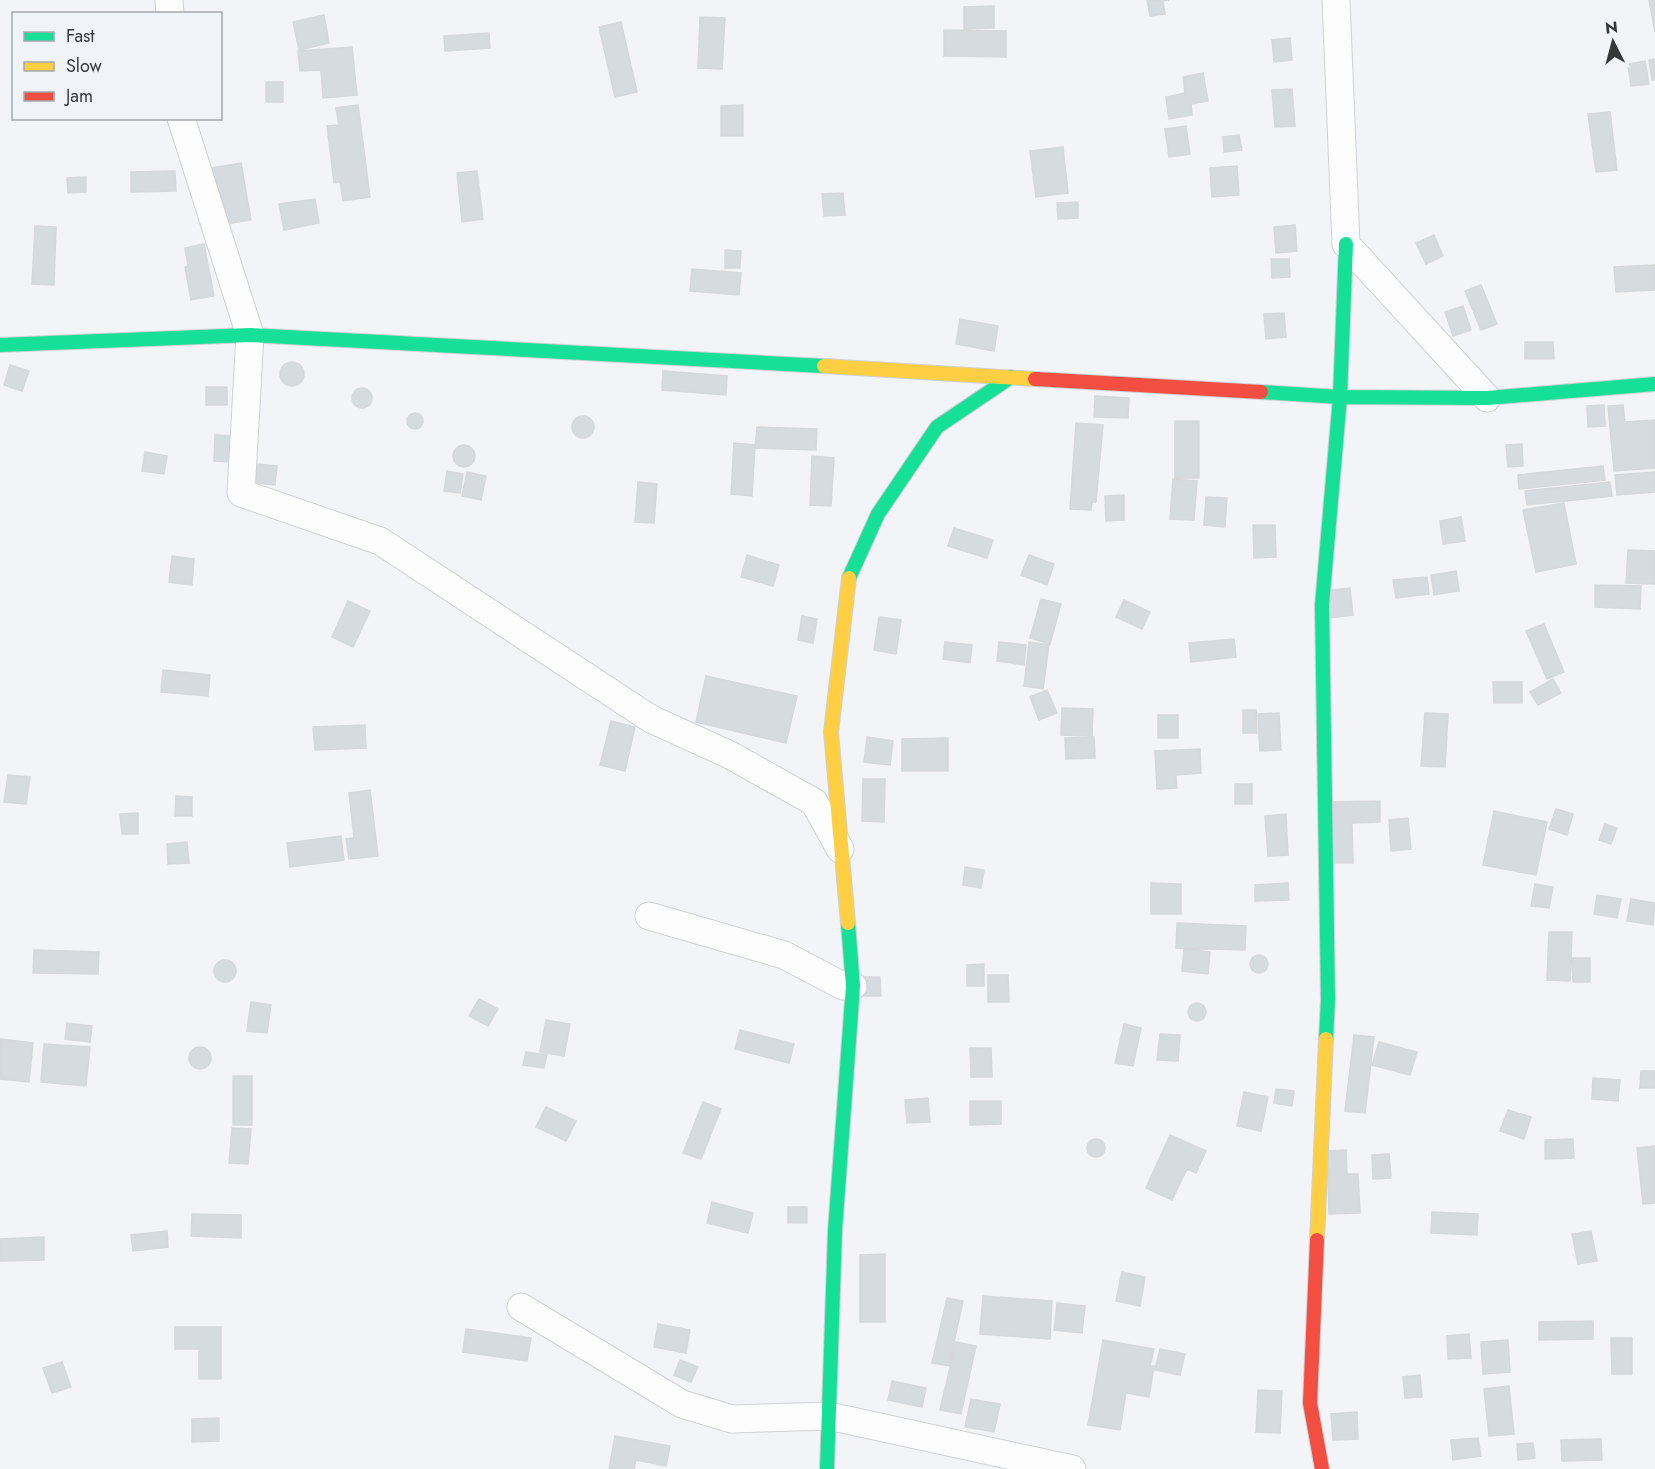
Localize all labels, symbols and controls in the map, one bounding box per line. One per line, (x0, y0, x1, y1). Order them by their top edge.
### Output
legend (12, 12, 222, 120)
north arrow (1583, 12, 1643, 72)
text: N (1604, 15, 1619, 40)
text: Fast (66, 23, 95, 49)
text: Slow (66, 53, 103, 79)
text: Jam (64, 83, 93, 109)

